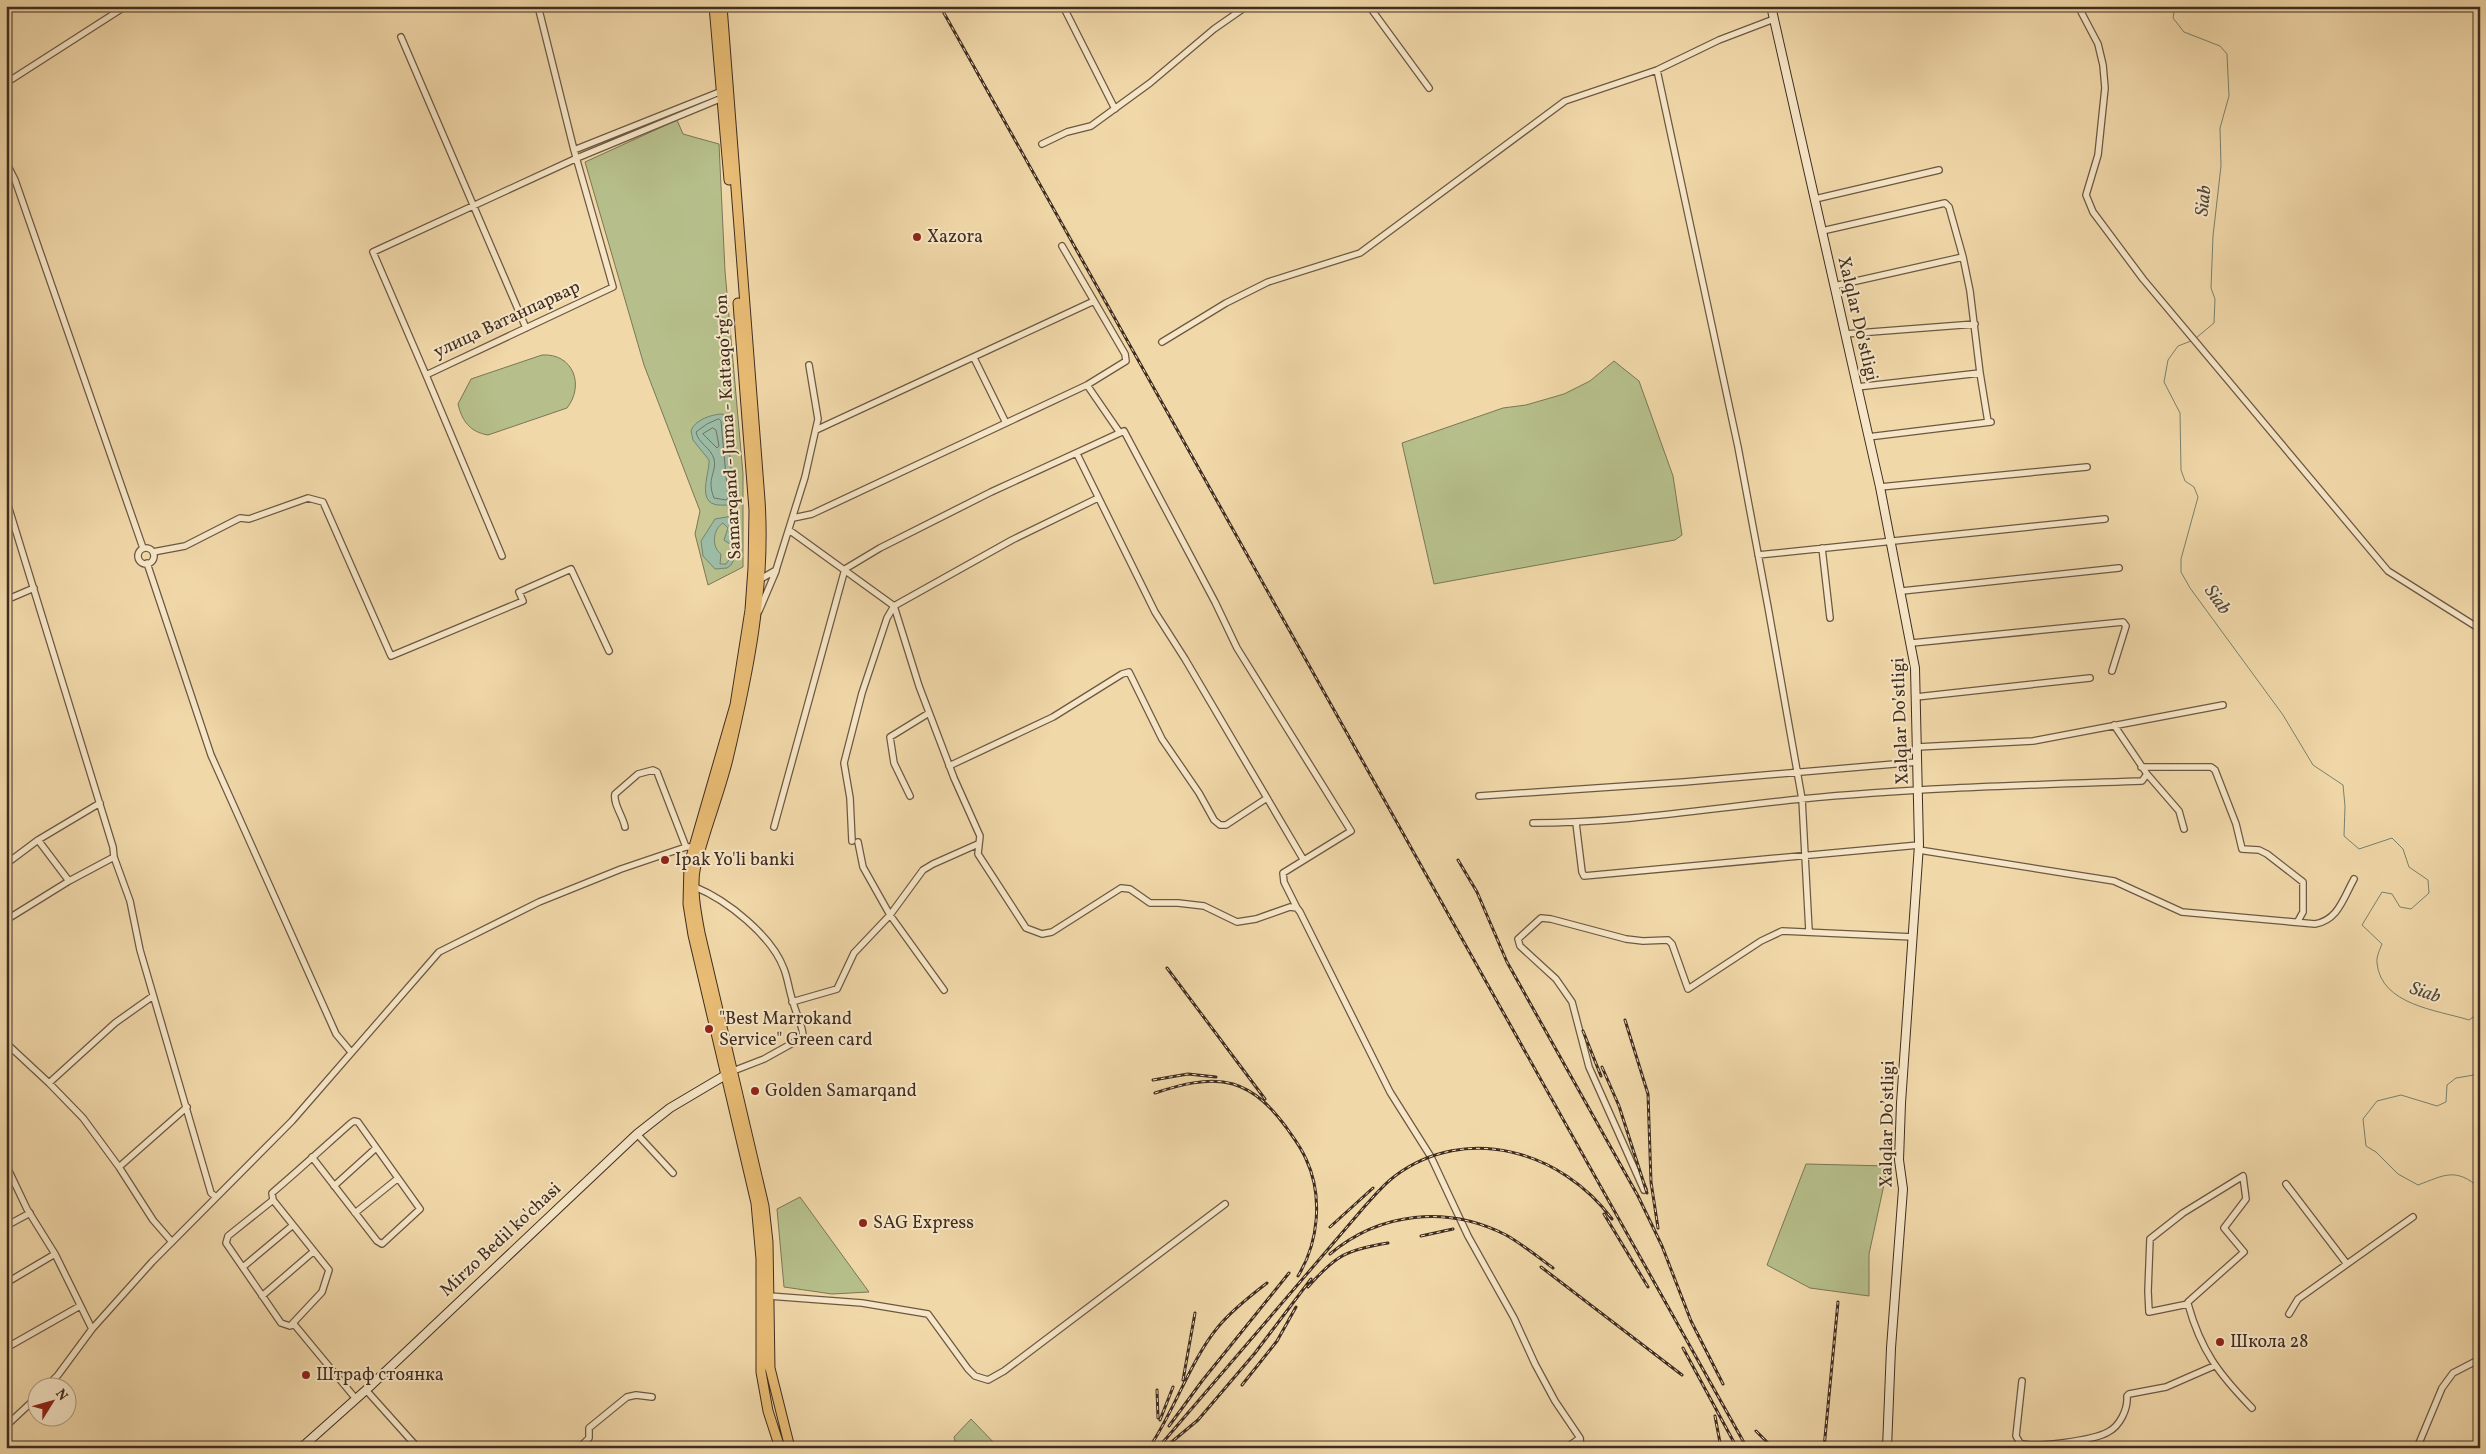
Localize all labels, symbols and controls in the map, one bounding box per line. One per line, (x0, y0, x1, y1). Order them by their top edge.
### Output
water label: Siab (2189, 184, 2219, 218)
place label: Xazora (927, 225, 983, 250)
marker: Xazora (911, 231, 923, 243)
street label: Xalqlar Do’stligi (1831, 254, 1883, 384)
street label: улица Ватанпарвар (430, 275, 584, 365)
street label: Samarqand - Juma - Kattaqo‘rg‘on (710, 293, 748, 560)
water label: Siab (2198, 580, 2237, 621)
street label: Xalqlar Do’stligi (1886, 657, 1916, 785)
place label: Ipak Yo'li banki (675, 848, 795, 873)
marker: Ipak Yo'li banki (659, 854, 671, 866)
water label: Siab (2406, 976, 2444, 1011)
place label: "Best Marrokand Service" Green card (719, 1007, 873, 1053)
marker: "Best Marrokand Service" Green card (703, 1023, 715, 1035)
street label: Xalqlar Do’stligi (1874, 1060, 1902, 1188)
place label: Golden Samarqand (765, 1079, 917, 1104)
marker: Golden Samarqand (749, 1085, 761, 1097)
street label: Mirzo Bedil ko'chasi (435, 1177, 567, 1303)
place label: SAG Express (873, 1211, 974, 1236)
marker: SAG Express (857, 1217, 869, 1229)
place label: Школа 28 (2230, 1330, 2308, 1355)
marker: Школа 28 (2214, 1336, 2226, 1348)
place label: Штраф стоянка (316, 1363, 444, 1388)
marker: Штраф стоянка (300, 1369, 312, 1381)
north arrow (28, 1376, 78, 1426)
text: N (51, 1385, 72, 1405)

